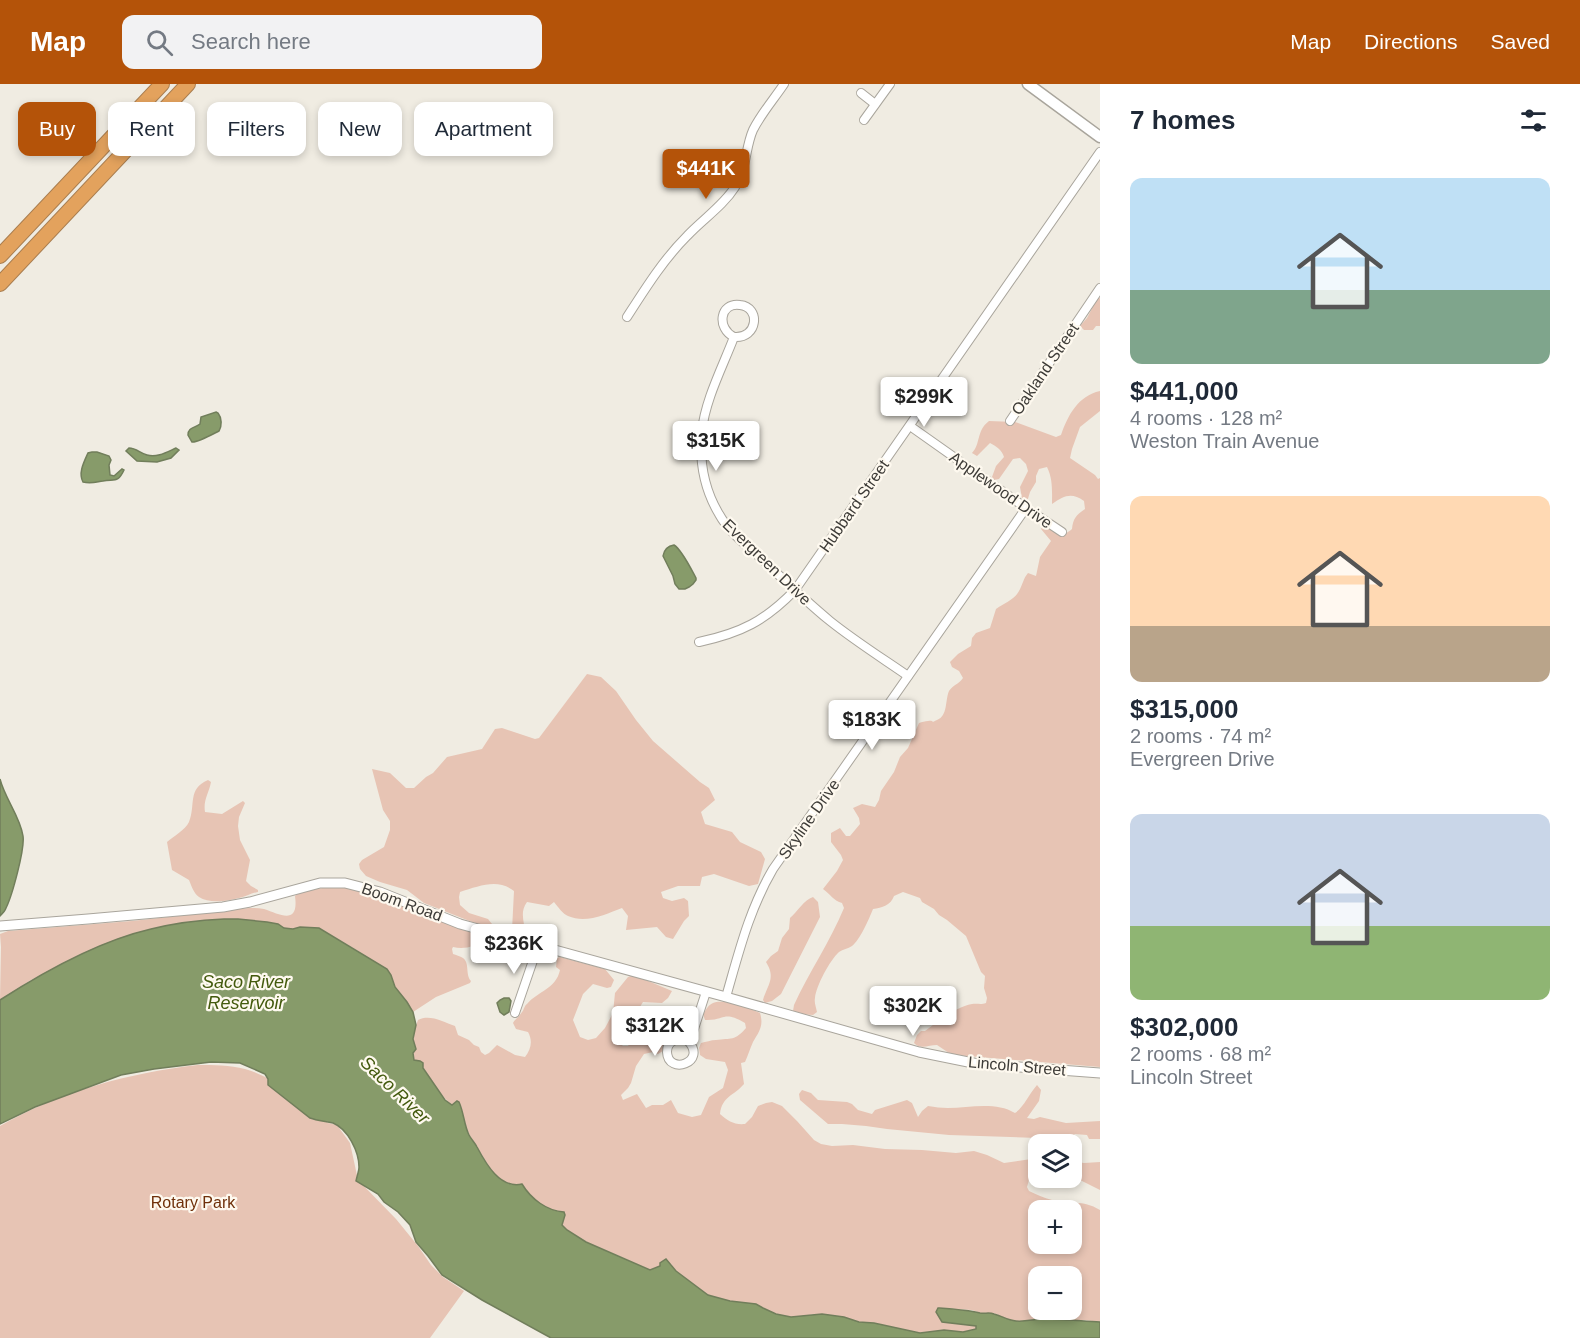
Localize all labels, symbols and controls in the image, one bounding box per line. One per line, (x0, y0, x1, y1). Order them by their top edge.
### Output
search box (122, 15, 542, 69)
text: Map (30, 26, 86, 57)
icon: search (143, 26, 176, 59)
text: Search here (191, 29, 311, 54)
text: Map (1290, 30, 1331, 53)
text: Directions (1364, 30, 1457, 53)
text: Saved (1490, 30, 1550, 53)
chip: Buy (18, 102, 96, 156)
chip: Rent (108, 102, 195, 156)
chip: Filters (207, 102, 306, 156)
chip: New (318, 102, 402, 156)
chip: Apartment (414, 102, 553, 156)
icon: filters (1517, 104, 1550, 137)
text: 7 homes (1130, 105, 1236, 135)
pin: $441K (664, 149, 748, 200)
text: $441K (677, 157, 735, 179)
icon: home (1286, 217, 1394, 325)
street label: Oakland Street (1008, 320, 1082, 418)
text: $441,000 (1130, 376, 1238, 406)
pin: $299K (882, 377, 966, 428)
text: $299K (895, 385, 953, 407)
text: 4 rooms · 128 m² (1130, 407, 1282, 429)
pin: $315K (674, 421, 758, 472)
text: $315K (687, 429, 745, 451)
text: Weston Train Avenue (1130, 430, 1319, 452)
street label: Applewood Drive (947, 448, 1055, 532)
street label: Hubbard Street (816, 456, 892, 555)
street label: Evergreen Drive (720, 516, 815, 608)
icon: home (1286, 535, 1394, 643)
text: $315,000 (1130, 694, 1238, 724)
pin: $183K (830, 700, 914, 751)
text: $183K (843, 708, 901, 730)
text: 2 rooms · 74 m² (1130, 725, 1271, 747)
text: Evergreen Drive (1130, 748, 1275, 770)
street label: Skyline Drive (775, 776, 843, 862)
icon: home (1286, 853, 1394, 961)
street label: Boom Road (359, 880, 445, 924)
pin: $236K (472, 924, 556, 975)
text: $236K (485, 932, 543, 954)
water label: Saco River Reservoir (202, 972, 291, 1013)
pin: $302K (871, 986, 955, 1037)
text: $302K (884, 994, 942, 1016)
pin: $312K (613, 1006, 697, 1057)
text: $302,000 (1130, 1012, 1238, 1042)
text: $312K (626, 1014, 684, 1036)
text: 2 rooms · 68 m² (1130, 1043, 1271, 1065)
water label: Saco River (356, 1052, 434, 1128)
street label: Lincoln Street (968, 1053, 1067, 1079)
text: Lincoln Street (1130, 1066, 1252, 1088)
map controls (1028, 1134, 1082, 1320)
button: layers (1028, 1134, 1082, 1188)
park label: Rotary Park (151, 1194, 236, 1211)
button: + (1028, 1200, 1082, 1254)
button: − (1028, 1266, 1082, 1320)

